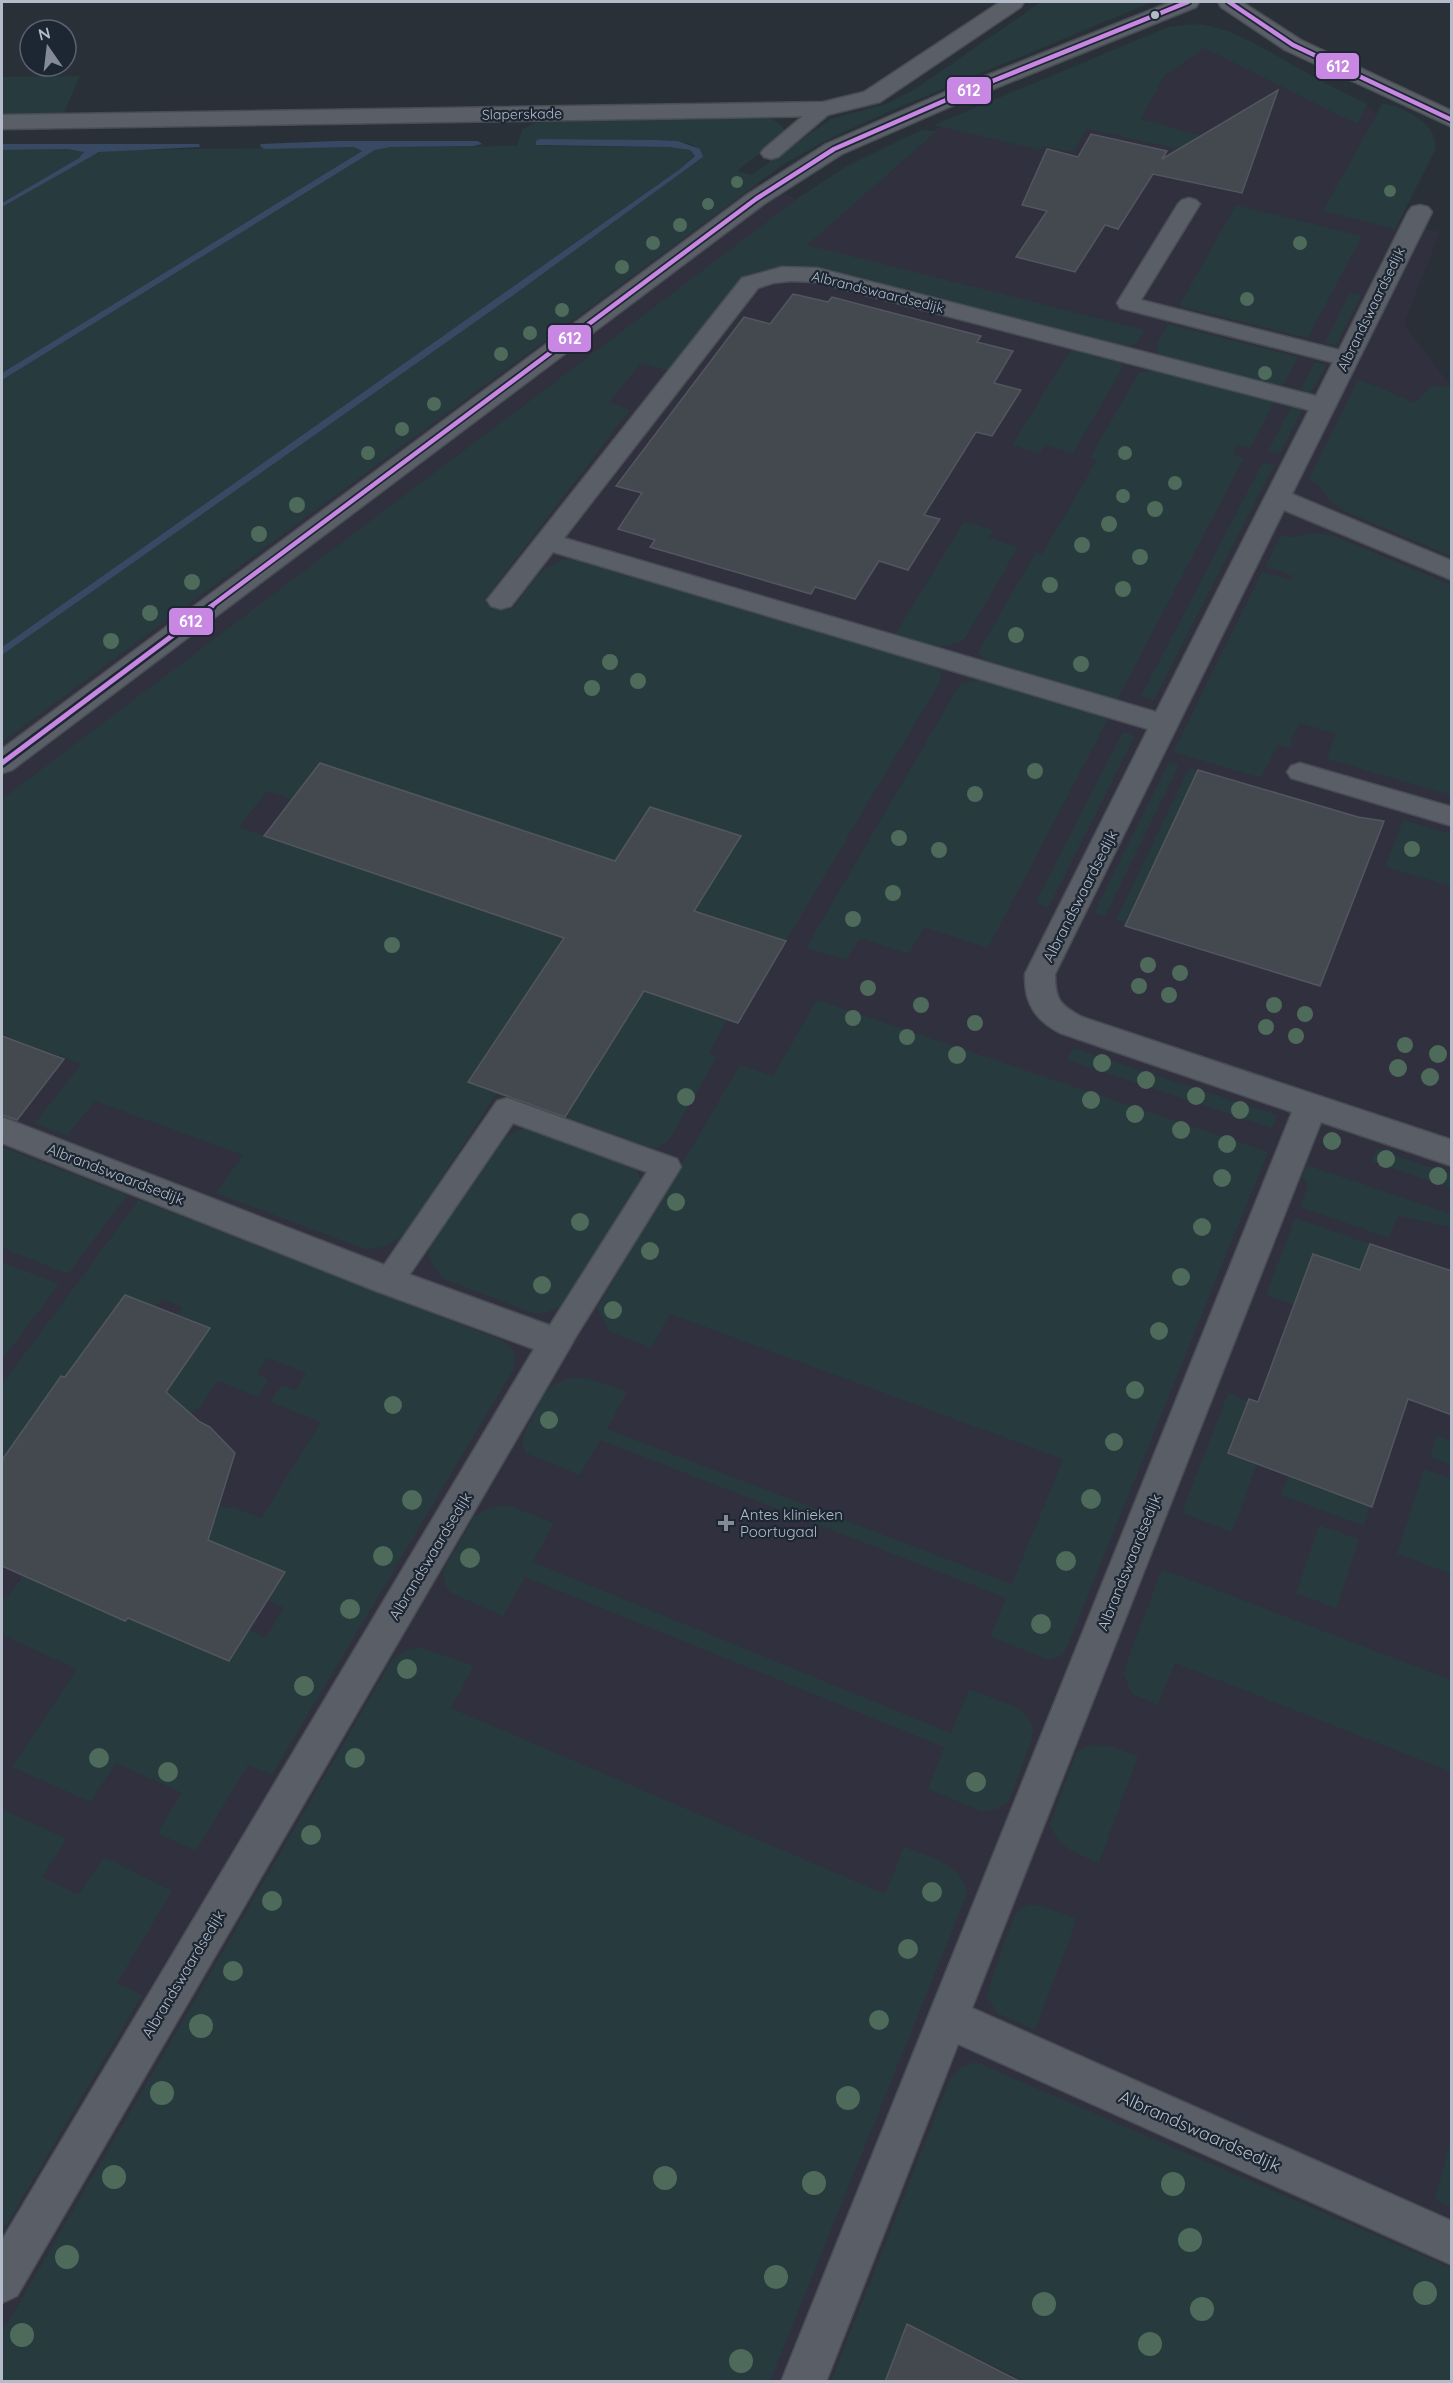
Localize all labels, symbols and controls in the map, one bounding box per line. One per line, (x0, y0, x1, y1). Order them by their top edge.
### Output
unlabelled marker (1149, 9, 1161, 21)
north arrow (18, 18, 78, 78)
text: N (36, 22, 52, 45)
line badge: 612 (1315, 52, 1360, 80)
text: 612 (1326, 56, 1350, 76)
line badge: 612 (946, 76, 992, 105)
text: 612 (957, 80, 981, 100)
street label: Slaperskade (482, 104, 562, 124)
street label: Albrandswaardsedijk (1333, 244, 1409, 374)
street label: Albrandswaardsedijk (810, 267, 946, 317)
line badge: 612 (547, 324, 592, 353)
text: 612 (558, 328, 582, 348)
line badge: 612 (168, 607, 214, 636)
text: 612 (179, 611, 203, 631)
street label: Albrandswaardsedijk (1038, 827, 1122, 965)
street label: Albrandswaardsedijk (45, 1139, 187, 1209)
street label: Albrandswaardsedijk (384, 1489, 476, 1623)
street label: Albrandswaardsedijk (1093, 1491, 1165, 1633)
place label: Antes klinieken Poortugaal (740, 1505, 843, 1541)
marker: Antes klinieken Poortugaal (717, 1514, 735, 1532)
street label: Albrandswaardsedijk (137, 1907, 229, 2041)
street label: Albrandswaardsedijk (1115, 2085, 1285, 2177)

